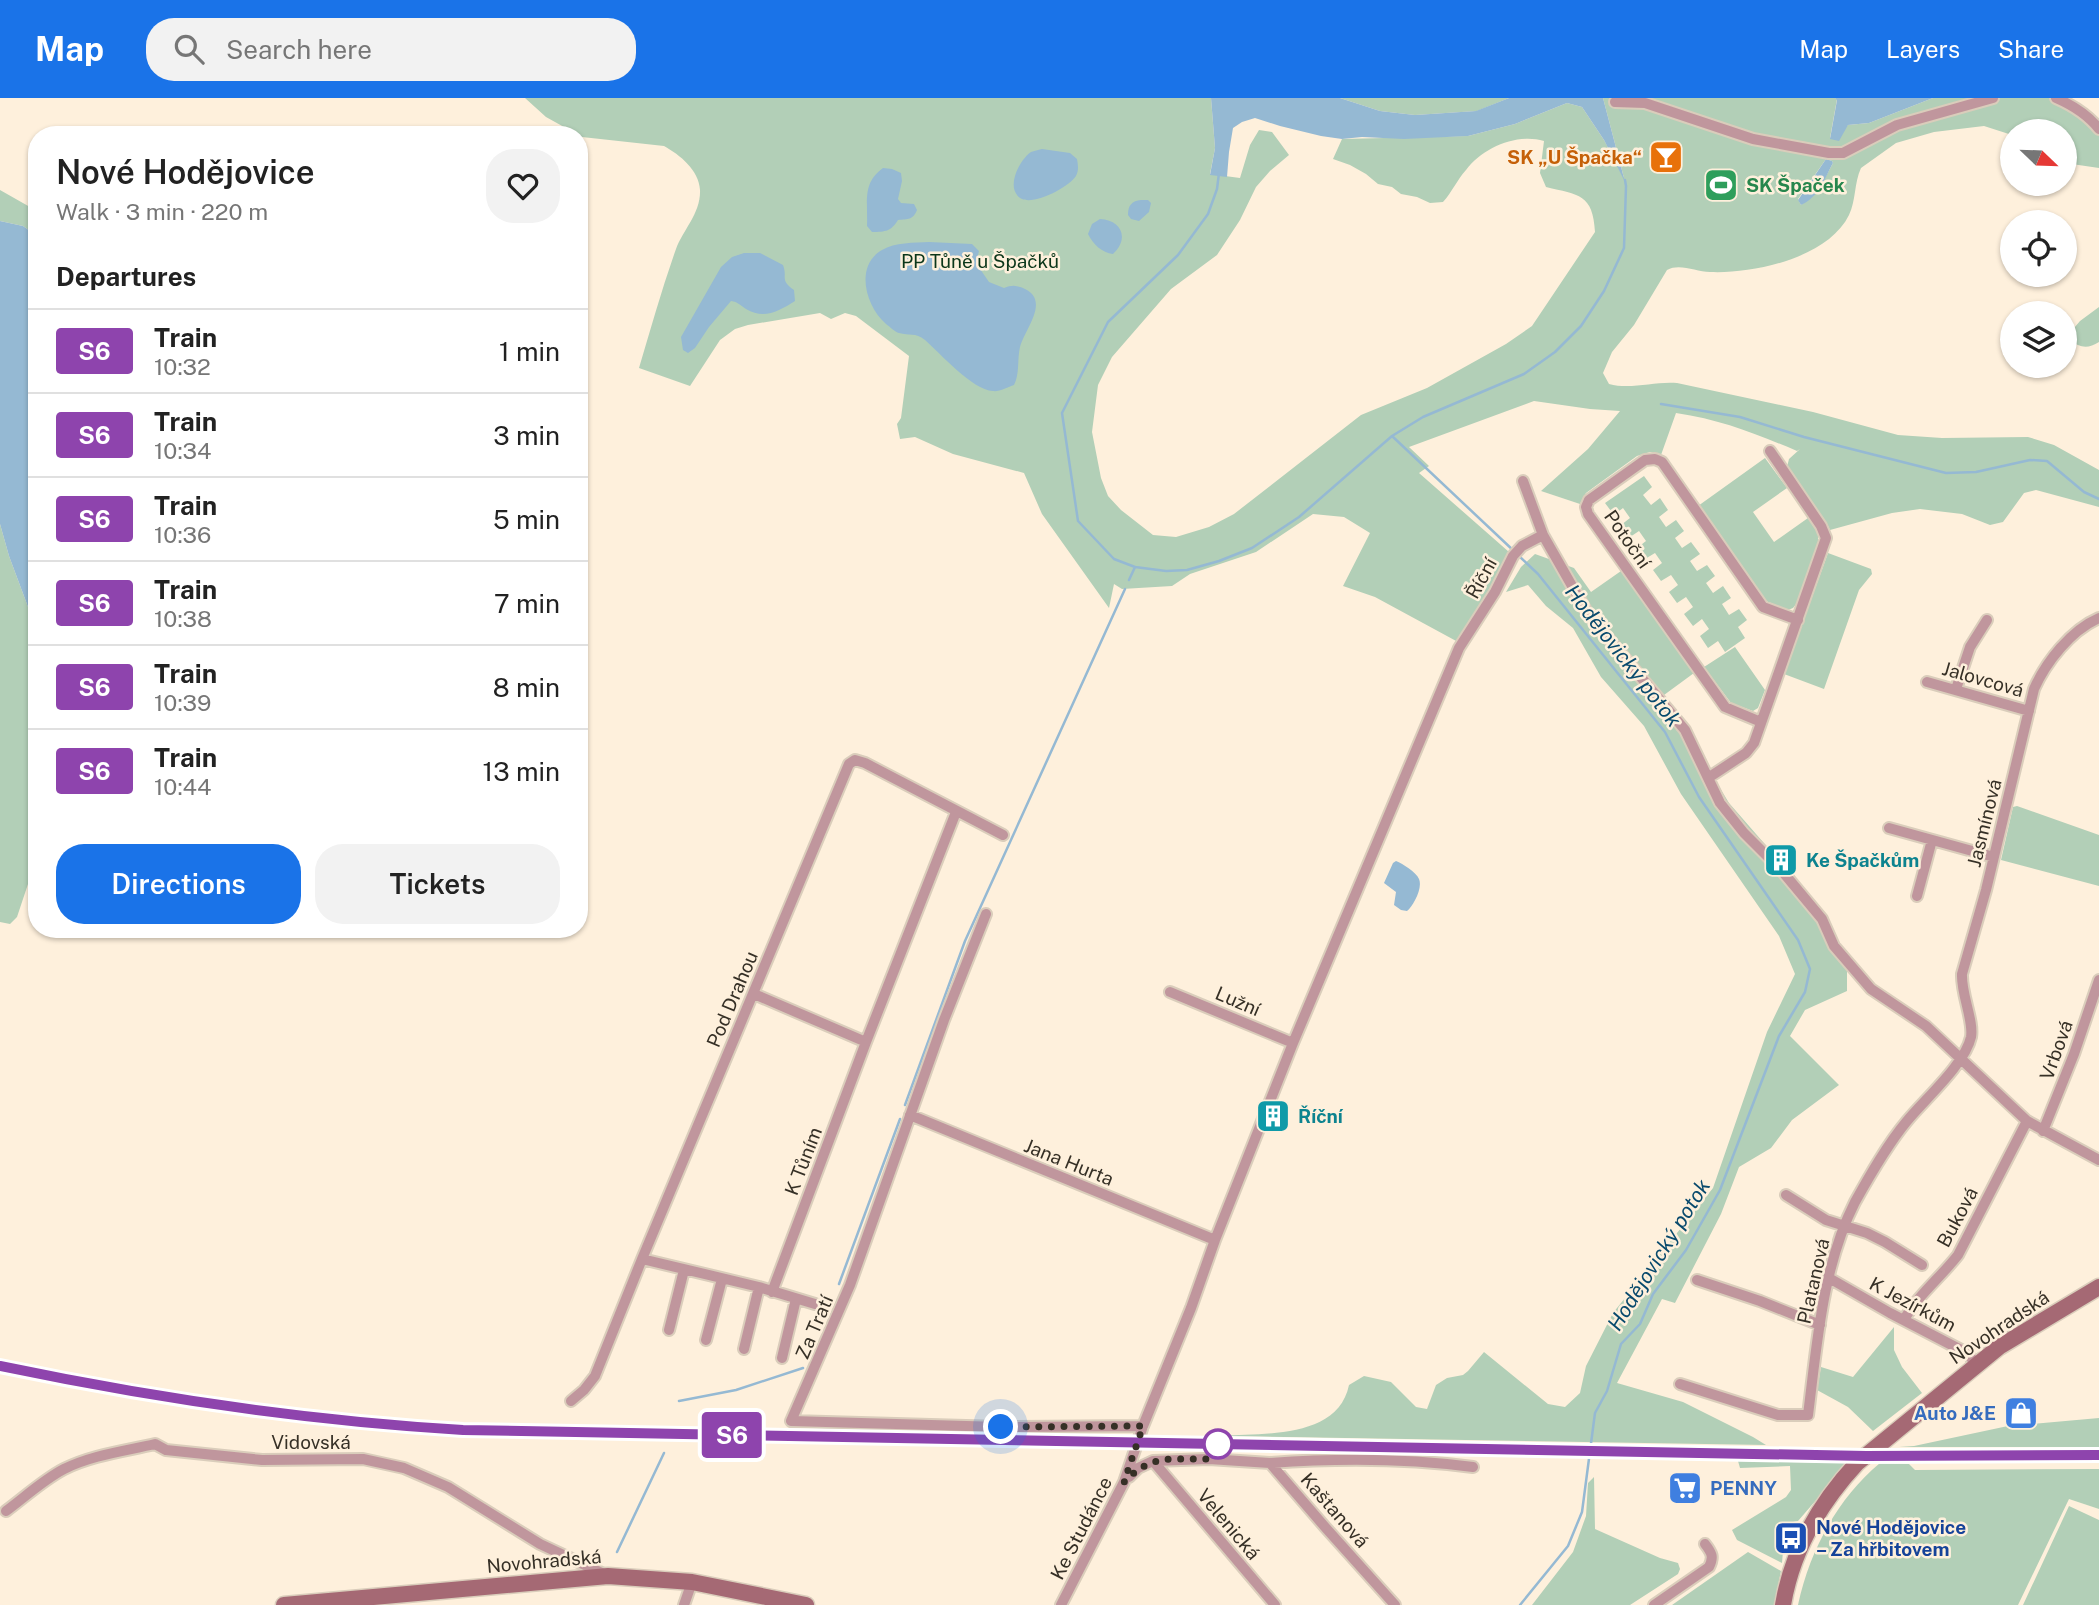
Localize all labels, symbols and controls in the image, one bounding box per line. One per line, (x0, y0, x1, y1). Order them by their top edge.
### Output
search box (146, 18, 636, 81)
text: Map (35, 30, 104, 68)
icon: search (170, 30, 208, 68)
text: Search here (226, 34, 372, 65)
text: Map (1799, 35, 1848, 63)
text: Layers (1886, 35, 1960, 63)
text: Share (1998, 35, 2064, 63)
north arrow (2000, 119, 2077, 196)
map controls (2000, 119, 2077, 378)
bar icon: SK „U Špačka“ (1647, 138, 1685, 176)
place label: SK „U Špačka“ (1507, 146, 1642, 168)
button: heart (486, 149, 560, 223)
text: Nové Hodějovice (56, 153, 315, 191)
sports icon: SK Špaček (1702, 166, 1740, 204)
place label: SK Špaček (1746, 174, 1845, 196)
text: Walk · 3 min · 220 m (56, 198, 268, 225)
button: locate (2000, 210, 2077, 287)
park label: PP Tůně u Špačků (901, 250, 1059, 272)
text: Departures (56, 261, 196, 292)
button: layers (2000, 301, 2077, 378)
text: Train (154, 322, 217, 353)
text: 1 min (499, 336, 560, 367)
text: S6 (78, 337, 111, 365)
text: 10:32 (154, 353, 211, 380)
text: Train (154, 406, 217, 437)
text: 3 min (493, 420, 560, 451)
text: S6 (78, 421, 111, 449)
text: 10:34 (154, 437, 212, 464)
text: Train (154, 490, 217, 521)
text: 5 min (493, 504, 560, 535)
text: S6 (78, 505, 111, 533)
street label: Potoční (1600, 506, 1656, 573)
text: 10:36 (154, 521, 211, 548)
street label: Říční (1461, 553, 1501, 602)
text: Train (154, 574, 217, 605)
water label: Hodějovický potok (1560, 580, 1687, 732)
text: 7 min (494, 588, 560, 619)
text: S6 (78, 589, 111, 617)
text: 10:38 (154, 605, 212, 632)
street label: Jalovcová (1940, 657, 2026, 701)
text: Train (154, 658, 217, 689)
text: 8 min (493, 672, 560, 703)
text: S6 (78, 673, 111, 701)
text: 10:39 (154, 689, 211, 716)
text: Train (154, 742, 217, 773)
text: 13 min (483, 756, 560, 787)
text: S6 (78, 757, 111, 785)
text: 10:44 (154, 773, 211, 800)
street label: Jasmínová (1962, 777, 2006, 869)
building icon: Ke Špačkům (1762, 841, 1800, 879)
button: Directions (56, 844, 301, 924)
button: Tickets (315, 844, 560, 924)
place label: Ke Špačkům (1806, 849, 1919, 871)
street label: Pod Drahou (702, 948, 762, 1050)
street label: Lužní (1212, 982, 1264, 1020)
street label: Vrbová (2035, 1017, 2077, 1083)
building icon: Říční (1254, 1097, 1292, 1135)
place label: Říční (1298, 1105, 1344, 1127)
street label: K Tůním (780, 1124, 826, 1198)
street label: Jana Hurta (1021, 1134, 1117, 1190)
water label: Hodějovický potok (1602, 1174, 1716, 1335)
street label: Buková (1932, 1183, 1982, 1251)
street label: Platanová (1792, 1236, 1834, 1326)
street label: K Jezírkům (1866, 1272, 1960, 1336)
street label: Novohradská (1945, 1286, 2053, 1368)
street label: Za Tratí (791, 1291, 837, 1362)
shop icon: Auto J&E (2002, 1394, 2040, 1432)
place label: Auto J&E (1914, 1402, 1996, 1424)
your location (983, 1409, 1018, 1444)
line badge: S6 (700, 1412, 764, 1458)
text: S6 (716, 1421, 748, 1449)
unlabelled marker (1203, 1429, 1233, 1459)
street label: Vidovská (271, 1431, 351, 1453)
street label: Kaštanová (1297, 1468, 1373, 1552)
supermarket icon: PENNY (1666, 1469, 1704, 1507)
street label: Ke Studánce (1046, 1473, 1116, 1583)
place label: PENNY (1710, 1477, 1777, 1499)
street label: Velenická (1193, 1484, 1265, 1564)
place label: Nové Hodějovice – Za hřbitovem (1816, 1516, 1966, 1560)
bus stop icon: Nové Hodějovice – Za hřbitovem (1772, 1519, 1810, 1557)
street label: Novohradská (486, 1545, 602, 1577)

